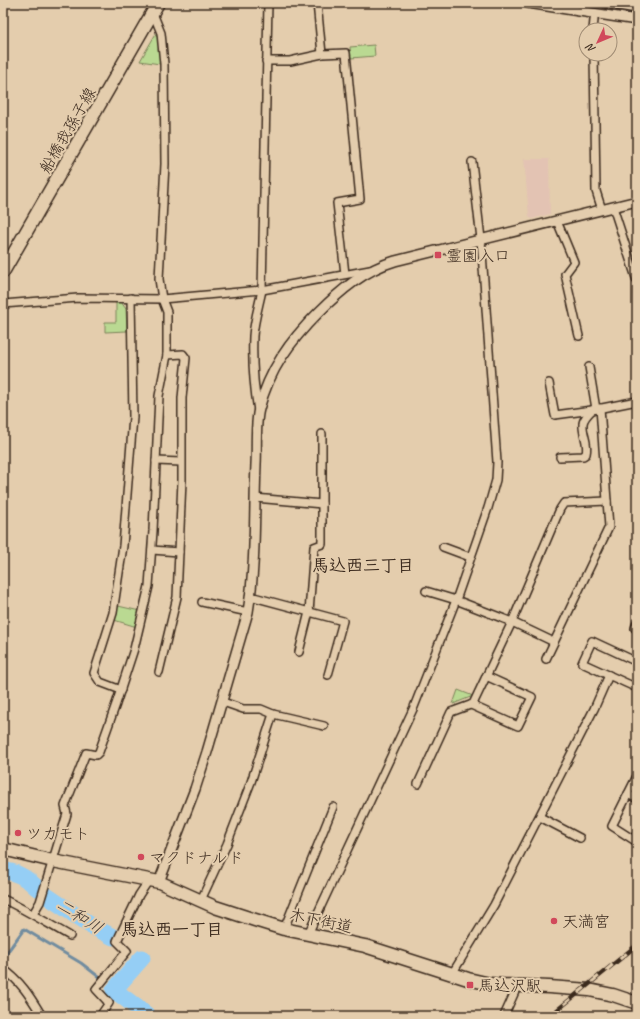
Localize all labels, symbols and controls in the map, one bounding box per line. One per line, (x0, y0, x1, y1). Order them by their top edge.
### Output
north arrow (578, 22, 618, 62)
text: N (582, 40, 598, 56)
street label: 船橋我孫子線 (35, 84, 101, 177)
place label: 霊園入口 (446, 246, 510, 266)
marker: 霊園入口 (433, 250, 443, 260)
district label: 馬込西三丁目 (312, 555, 414, 576)
place label: ツカモト (26, 824, 90, 844)
marker: ツカモト (13, 828, 23, 838)
place label: マクドナルド (149, 848, 244, 868)
marker: マクドナルド (136, 852, 146, 862)
water label: 二和川 (53, 894, 107, 939)
street label: 木下街道 (287, 905, 354, 937)
place label: 天満宮 (562, 912, 610, 932)
marker: 天満宮 (549, 916, 559, 926)
district label: 馬込西一丁目 (121, 919, 223, 940)
place label: 馬込沢駅 (478, 976, 542, 996)
marker: 馬込沢駅 (465, 980, 475, 990)

